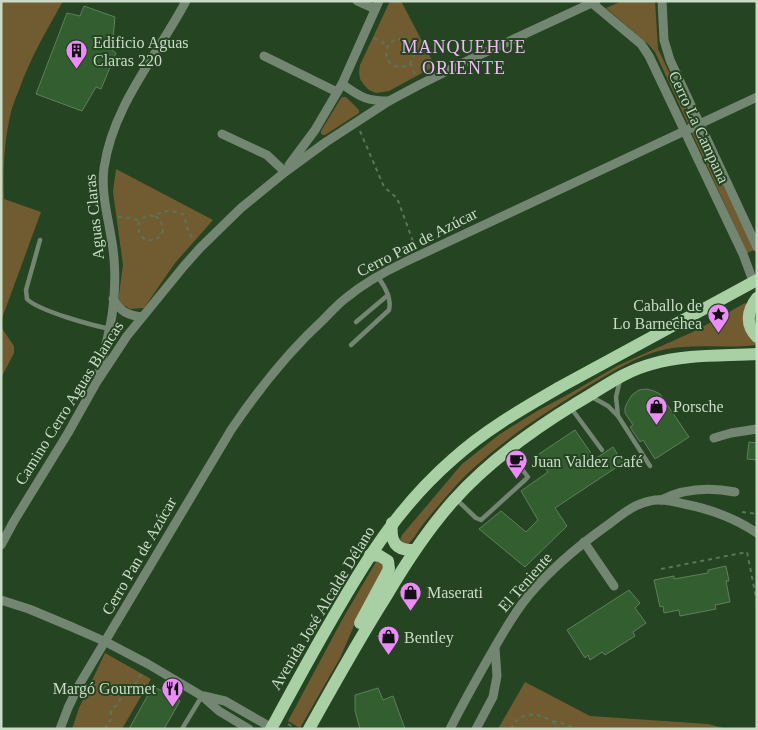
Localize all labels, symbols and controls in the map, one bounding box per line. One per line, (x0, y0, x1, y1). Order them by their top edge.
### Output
place label: Edificio Aguas Claras 220 (93, 34, 189, 69)
district label: MANQUEHUE ORIENTE (402, 37, 527, 78)
building icon: Edificio Aguas Claras 220 (65, 39, 89, 70)
street label: Cerro La Campana (665, 68, 732, 186)
street label: Aguas Claras (81, 173, 108, 261)
street label: Cerro Pan de Azúcar (354, 204, 481, 280)
place label: Caballo de Lo Barnechea (613, 297, 702, 332)
place icon: Caballo de Lo Barnechea (706, 302, 730, 333)
street label: Camino Cerro Aguas Blancas (12, 318, 127, 488)
shop icon: Porsche (645, 394, 669, 425)
place label: Porsche (673, 398, 724, 415)
cafe icon: Juan Valdez Café (504, 449, 528, 480)
place label: Juan Valdez Café (532, 453, 643, 470)
street label: Cerro Pan de Azúcar (98, 494, 180, 618)
street label: Avenida José Alcalde Délano (266, 523, 378, 693)
street label: El Teniente (495, 549, 555, 615)
shop icon: Maserati (399, 580, 423, 611)
place label: Maserati (427, 584, 484, 601)
shop icon: Bentley (376, 625, 400, 656)
place label: Bentley (404, 629, 454, 647)
restaurant icon: Margó Gourmet (160, 676, 184, 707)
place label: Margó Gourmet (53, 680, 157, 698)

